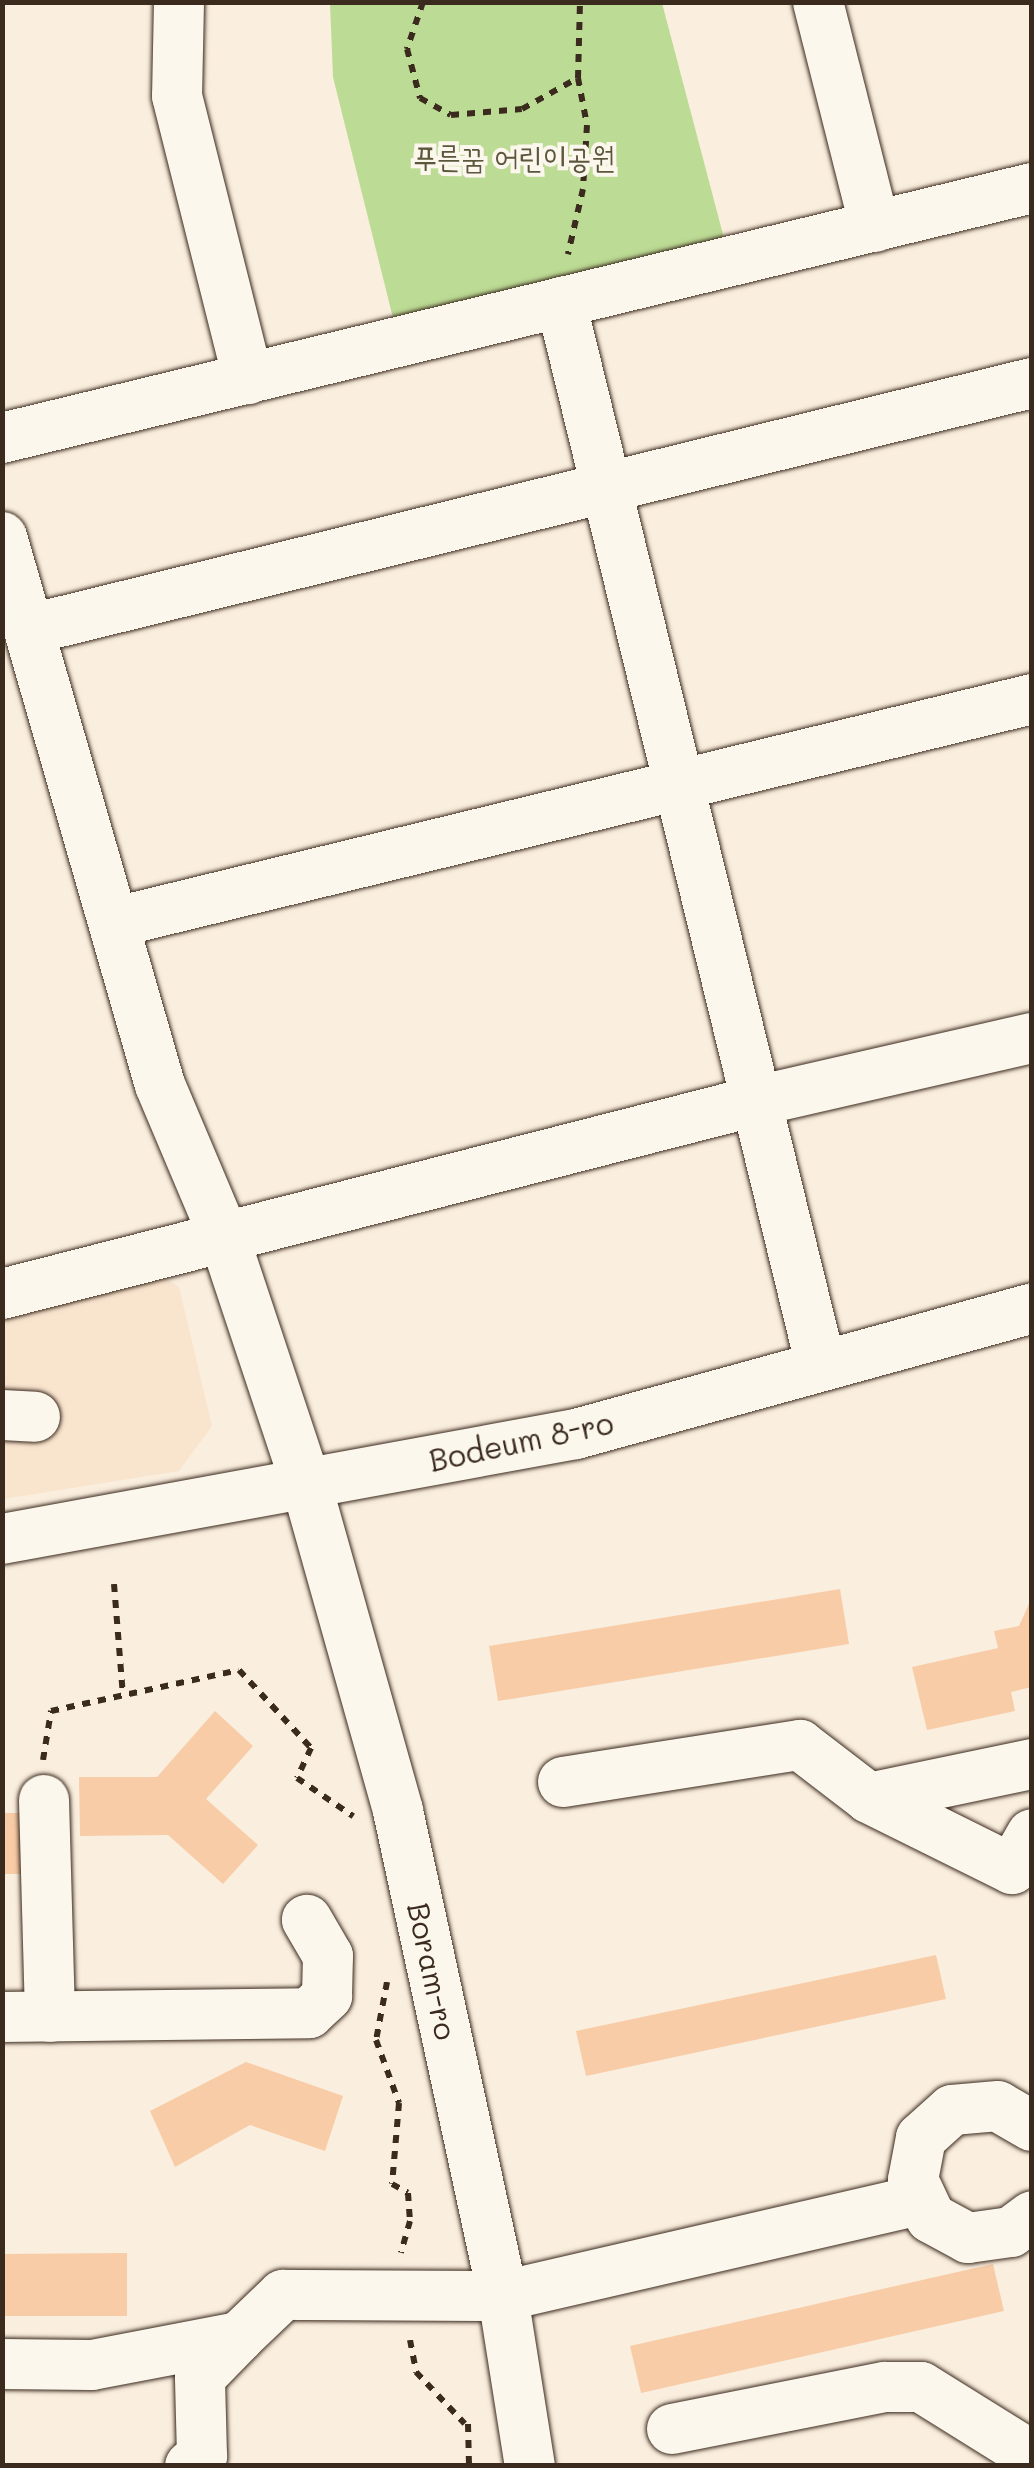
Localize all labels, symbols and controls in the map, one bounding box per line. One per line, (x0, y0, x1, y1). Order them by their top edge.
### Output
park label: 푸른꿈 어린이공원 (413, 138, 615, 174)
street label: Bodeum 8-ro (426, 1404, 616, 1478)
street label: Boram-ro (401, 1899, 465, 2043)

